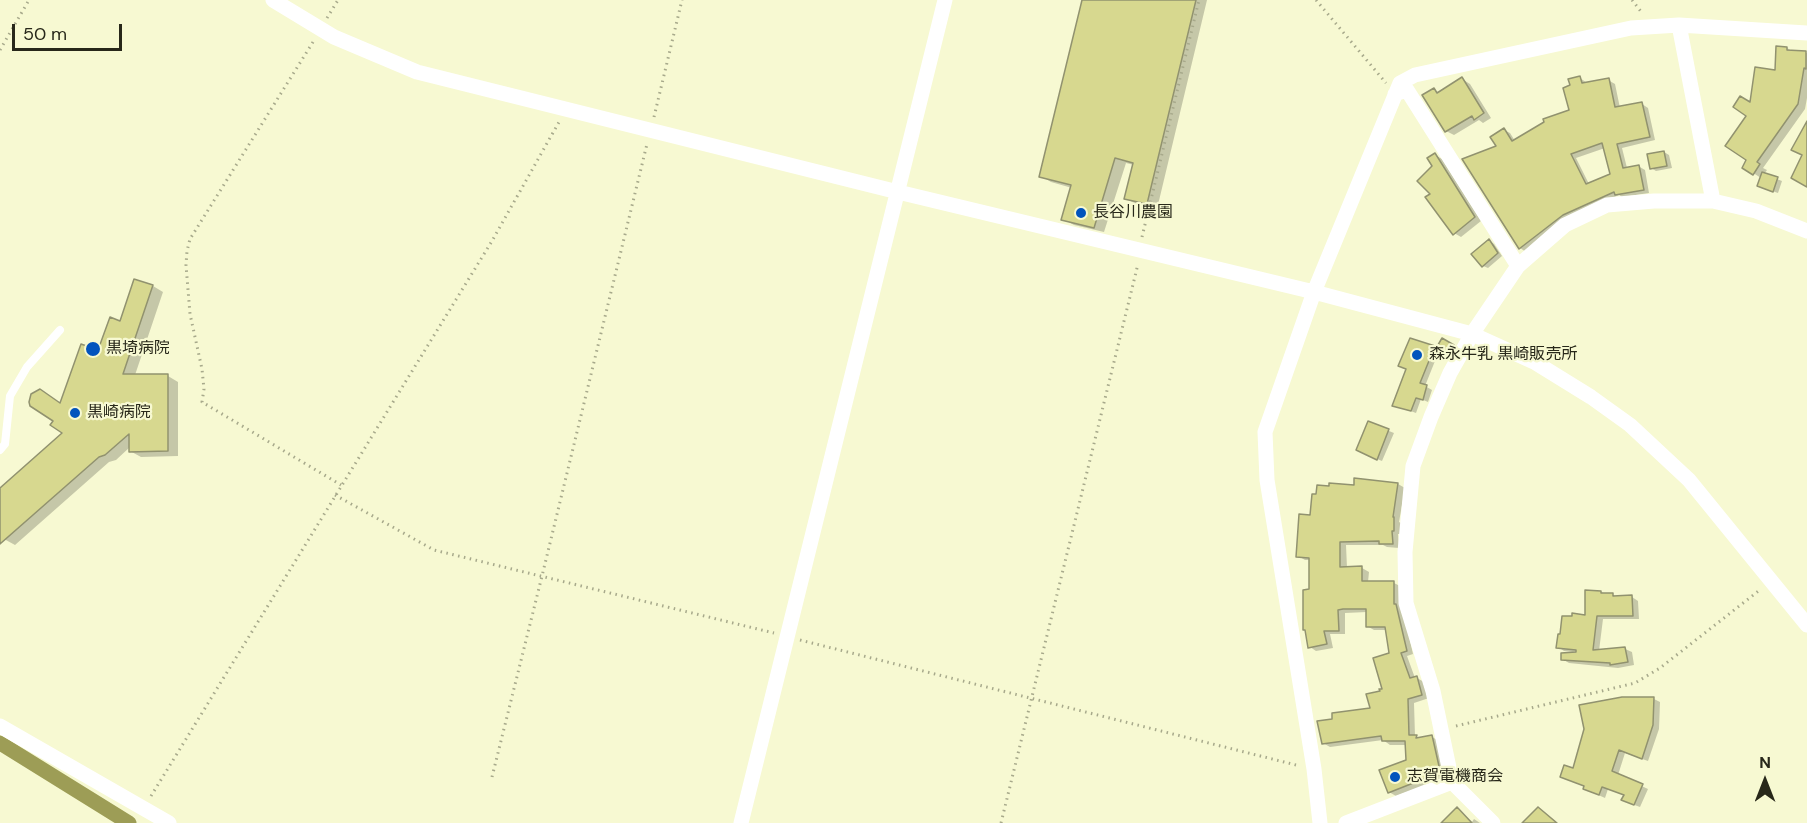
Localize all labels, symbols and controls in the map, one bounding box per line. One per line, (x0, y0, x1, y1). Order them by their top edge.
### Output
scale bar (15, 12, 124, 50)
text: 50 m (23, 22, 67, 46)
place label: 長谷川農園 (1093, 203, 1173, 223)
marker: 長谷川農園 (1074, 206, 1088, 220)
place label: 黒埼病院 (106, 339, 170, 359)
marker: 黒埼病院 (84, 340, 102, 358)
place label: 森永牛乳 黒崎販売所 (1429, 345, 1577, 365)
marker: 森永牛乳 黒崎販売所 (1410, 348, 1424, 362)
place label: 黒崎病院 (87, 403, 151, 423)
marker: 黒崎病院 (68, 406, 82, 420)
north arrow (1735, 751, 1795, 811)
text: N (1759, 752, 1771, 773)
place label: 志賀電機商会 (1407, 767, 1503, 787)
marker: 志賀電機商会 (1388, 770, 1402, 784)

